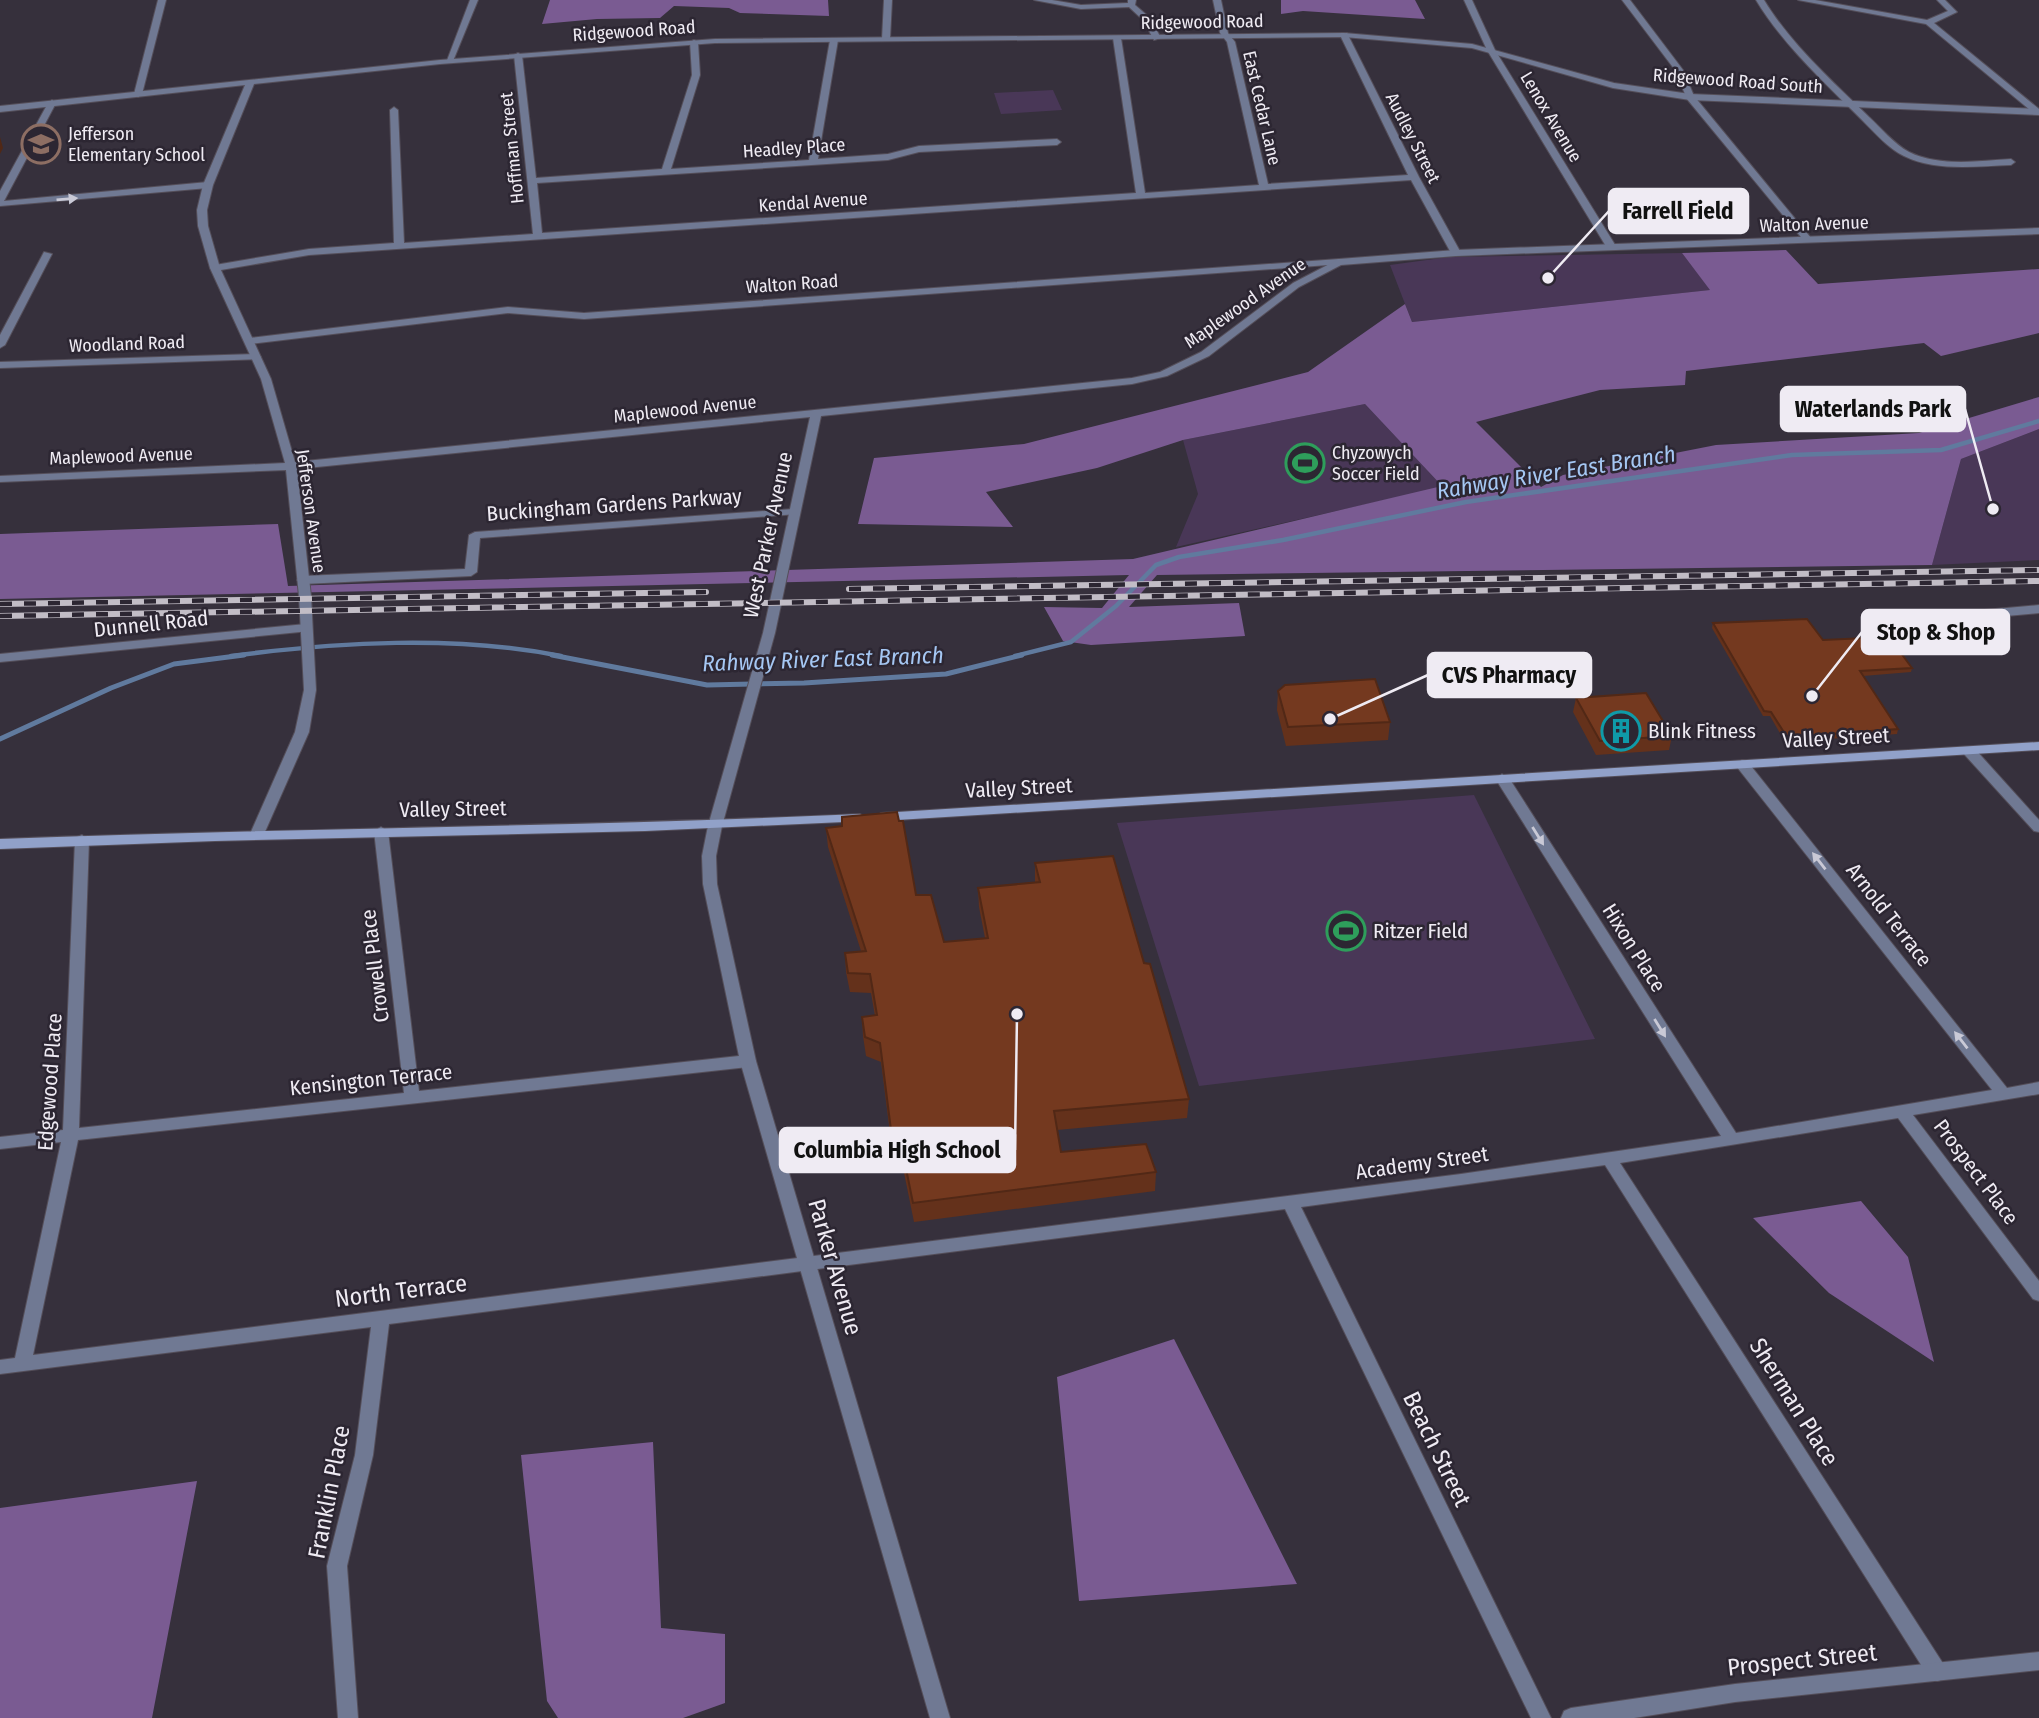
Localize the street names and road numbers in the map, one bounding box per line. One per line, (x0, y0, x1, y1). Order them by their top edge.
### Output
street label: Ridgewood Road (1140, 10, 1264, 34)
street label: Ridgewood Road (572, 16, 696, 46)
street label: East Cedar Lane (1238, 49, 1286, 167)
street label: Ridgewood Road South (1652, 64, 1824, 98)
street label: Lenox Avenue (1515, 68, 1587, 166)
street label: Audley Street (1381, 89, 1445, 187)
street label: Hoffman Street (495, 91, 529, 205)
street label: Headley Place (742, 133, 846, 163)
street label: Kendal Avenue (758, 187, 868, 217)
street label: Walton Avenue (1759, 211, 1869, 237)
street label: Maplewood Avenue (1180, 253, 1310, 353)
street label: Walton Road (745, 270, 839, 298)
street label: Woodland Road (69, 331, 185, 357)
street label: Maplewood Avenue (613, 391, 758, 427)
street label: Maplewood Avenue (49, 443, 193, 469)
street label: Jefferson Avenue (291, 448, 331, 574)
street label: West Parker Avenue (738, 449, 798, 621)
street label: Buckingham Gardens Parkway (486, 483, 743, 527)
street label: Dunnell Road (92, 605, 210, 643)
street label: Valley Street (1782, 722, 1890, 754)
street label: Valley Street (965, 772, 1073, 804)
street label: Valley Street (399, 795, 507, 823)
street label: Arnold Terrace (1840, 858, 1938, 972)
street label: Hixon Place (1597, 899, 1671, 997)
street label: Crowell Place (355, 908, 395, 1024)
street label: Edgewood Place (32, 1012, 68, 1152)
street label: Kensington Terrace (288, 1059, 454, 1101)
street label: Prospect Place (1928, 1114, 2024, 1230)
street label: Academy Street (1354, 1141, 1490, 1185)
street label: Parker Avenue (802, 1196, 868, 1338)
street label: North Terrace (333, 1269, 469, 1313)
street label: Sherman Place (1744, 1333, 1844, 1471)
street label: Beach Street (1397, 1387, 1477, 1511)
street label: Franklin Place (302, 1423, 356, 1561)
street label: Prospect Street (1726, 1638, 1878, 1682)

